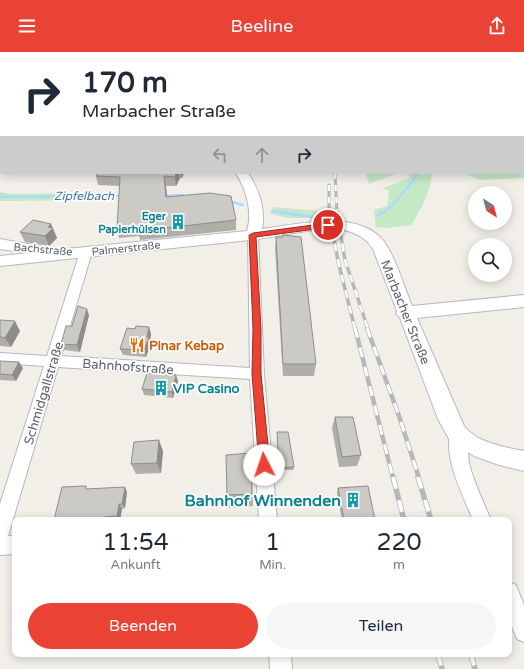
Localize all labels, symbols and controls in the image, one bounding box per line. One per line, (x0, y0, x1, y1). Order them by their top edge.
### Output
icon: menu (16, 15, 38, 37)
text: Beeline (231, 15, 293, 37)
icon: share (486, 15, 508, 37)
text: 170 m (82, 66, 168, 100)
icon: right (16, 68, 68, 120)
text: Marbacher Straße (82, 100, 236, 122)
icon: left (209, 144, 231, 166)
icon: ahead (251, 144, 273, 166)
icon: right (293, 144, 315, 166)
north arrow (468, 186, 512, 230)
map controls (468, 186, 512, 282)
water label: Zipfelbach (54, 189, 115, 203)
pin (311, 208, 345, 242)
place label: Eger Papierhülsen (98, 210, 167, 237)
building icon: Eger Papierhülsen (169, 213, 187, 231)
icon: arrive (317, 214, 339, 236)
street label: Palmerstraße (91, 238, 161, 259)
button: search (468, 238, 512, 282)
street label: Bachstraße (13, 240, 73, 259)
street label: Marbacher Straße (377, 258, 433, 367)
restaurant icon: Pinar Kebap (128, 336, 146, 354)
place label: Pinar Kebap (149, 338, 224, 354)
street label: Schmidgallstraße (21, 340, 67, 447)
street label: Bahnhofstraße (82, 356, 174, 378)
building icon: VIP Casino (152, 379, 170, 397)
place label: VIP Casino (173, 381, 240, 397)
position arrow (243, 444, 285, 486)
place label: Bahnhof Winnenden (185, 491, 341, 511)
building icon: Bahnhof Winnenden (344, 491, 362, 509)
text: 11:54 (102, 528, 169, 557)
text: 1 (265, 528, 280, 557)
text: 220 (376, 528, 422, 557)
text: Ankunft (111, 557, 161, 573)
text: Min. (259, 557, 286, 573)
text: m (393, 557, 405, 573)
button: Beenden (28, 603, 258, 649)
button: Teilen (266, 603, 496, 649)

